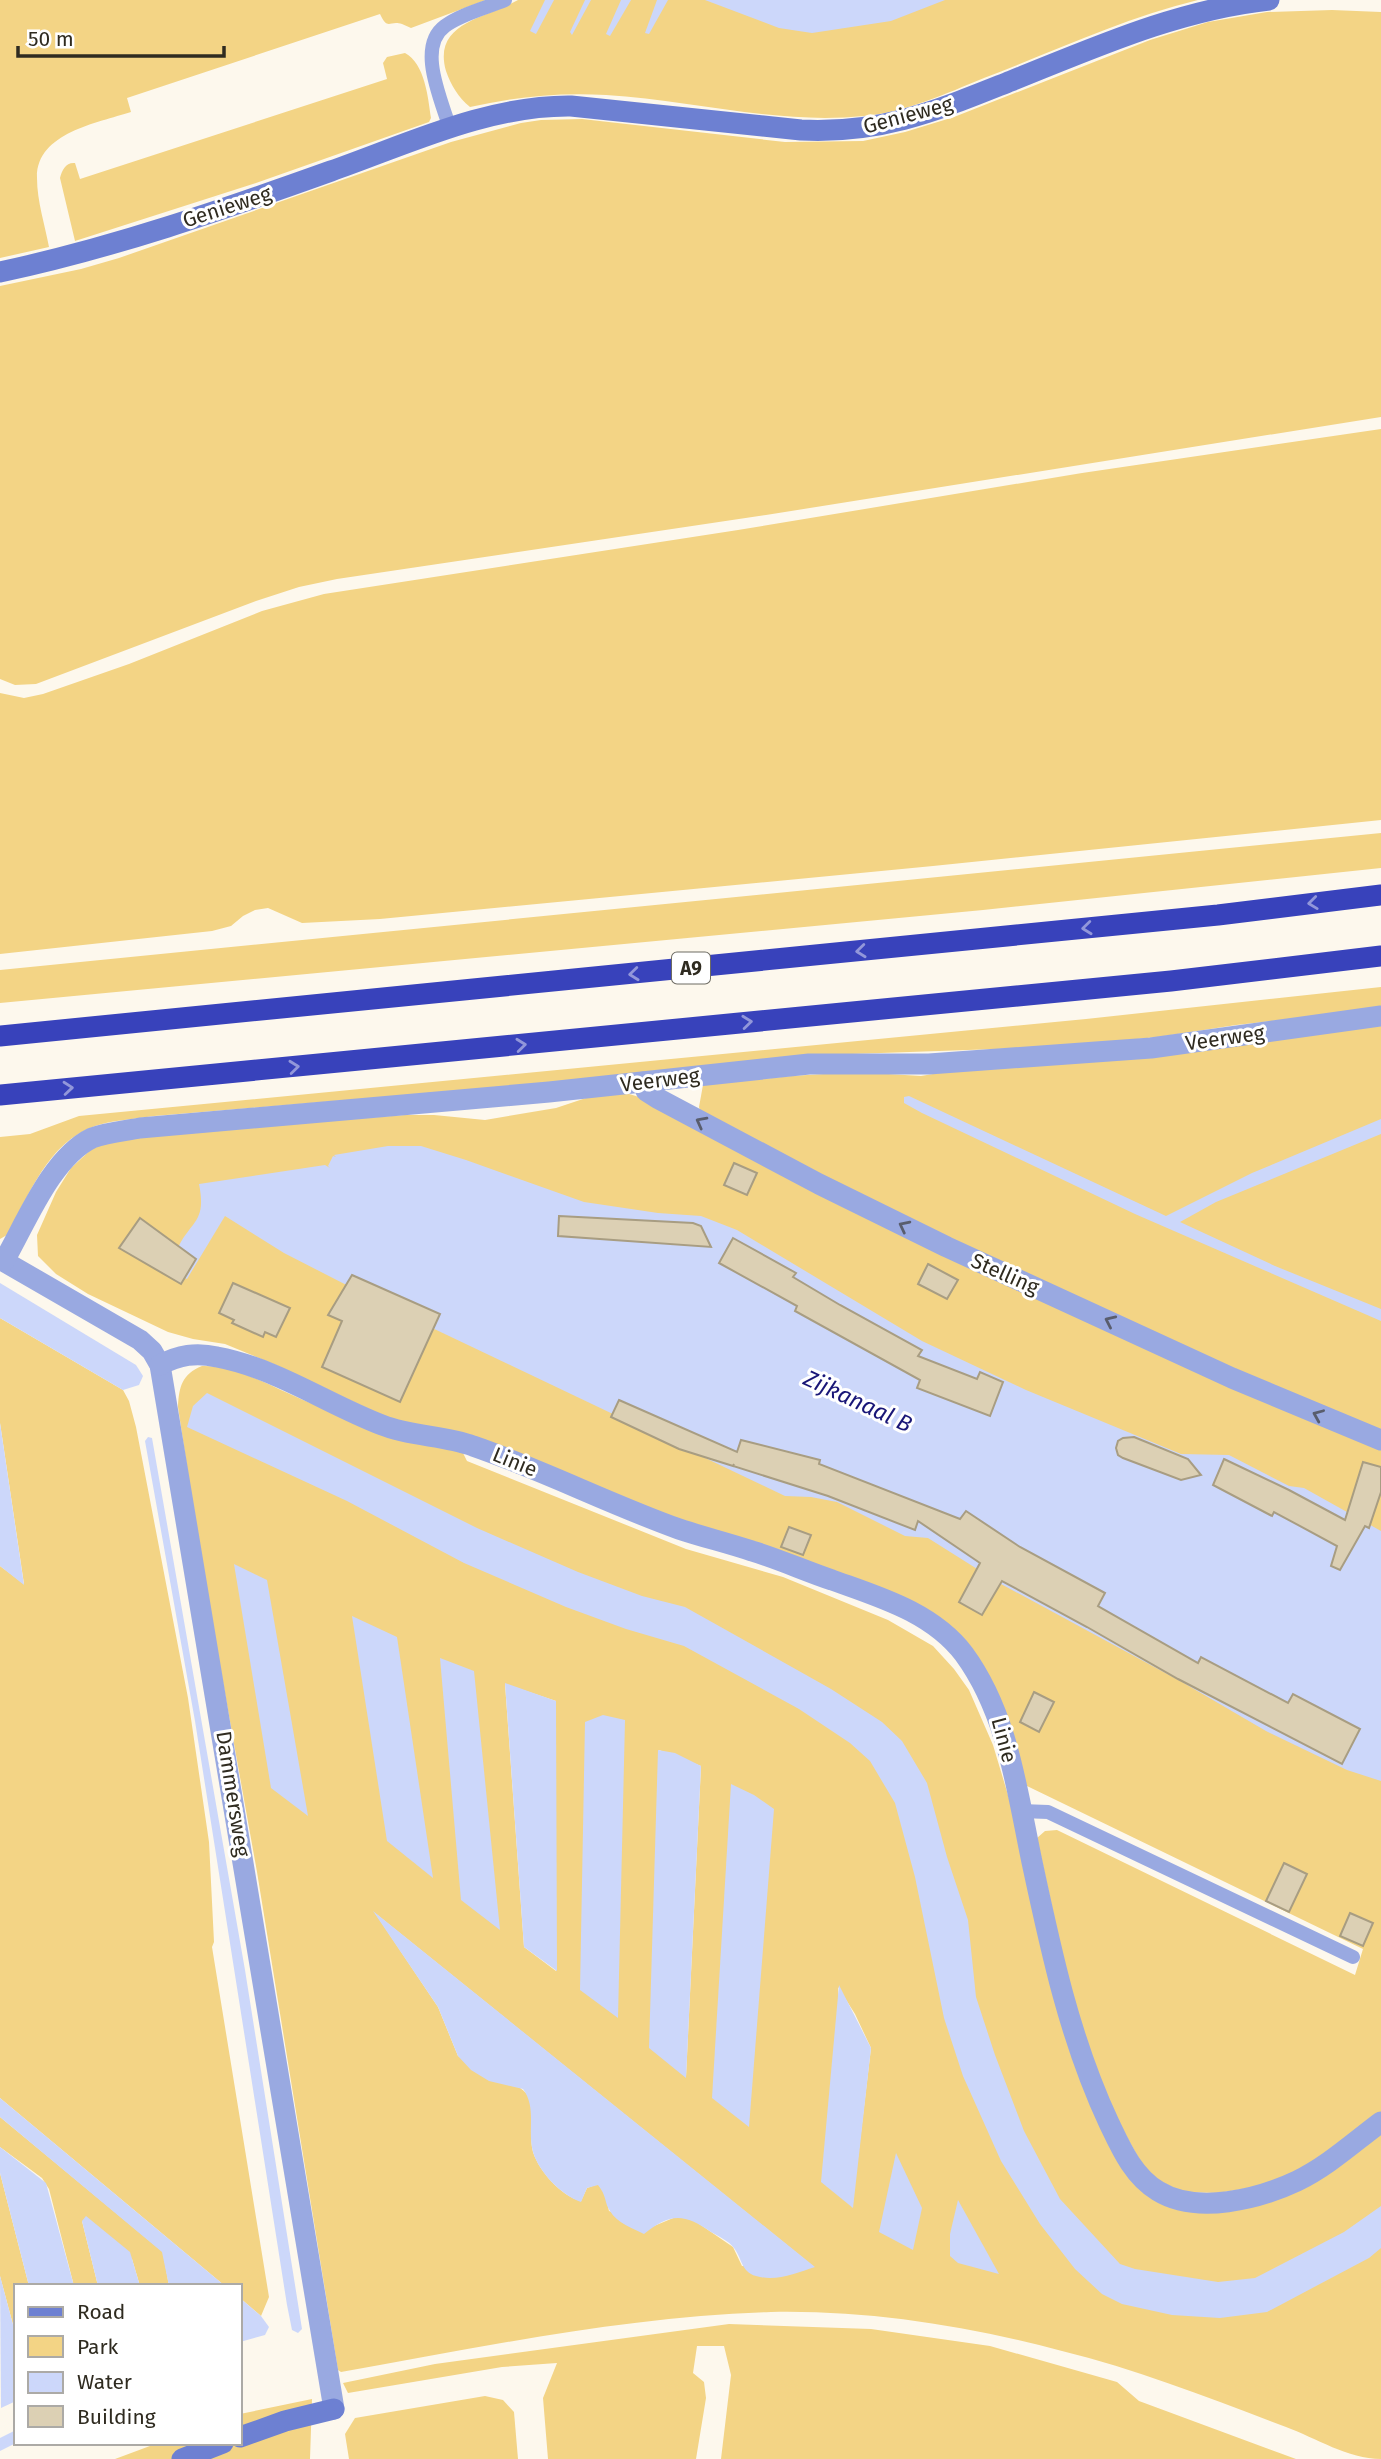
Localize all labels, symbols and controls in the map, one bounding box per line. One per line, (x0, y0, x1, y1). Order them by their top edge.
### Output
scale bar (18, 14, 224, 58)
text: 50 m (28, 26, 74, 52)
street label: Genieweg (860, 91, 956, 139)
street label: Genieweg (179, 180, 275, 234)
one-way arrow (1307, 896, 1319, 911)
one-way arrow (1081, 920, 1092, 935)
one-way arrow (855, 943, 866, 958)
road number: A9 (672, 952, 710, 984)
one-way arrow (629, 966, 640, 981)
one-way arrow (741, 1015, 753, 1030)
street label: Veerweg (1184, 1020, 1266, 1056)
one-way arrow (515, 1037, 527, 1052)
one-way arrow (289, 1060, 300, 1075)
street label: Veerweg (619, 1062, 701, 1098)
one-way arrow (63, 1081, 74, 1096)
one-way arrow (696, 1117, 709, 1130)
one-way arrow (899, 1221, 911, 1235)
street label: Stelling (967, 1248, 1043, 1300)
one-way arrow (1105, 1316, 1117, 1330)
water label: Zijkanaal B (798, 1363, 917, 1438)
one-way arrow (1312, 1409, 1325, 1423)
street label: Linie (489, 1441, 541, 1483)
street label: Linie (985, 1714, 1023, 1766)
street label: Dammersweg (210, 1729, 256, 1859)
legend (14, 2284, 242, 2445)
text: Road (77, 2299, 125, 2325)
text: Park (77, 2334, 119, 2360)
text: Water (77, 2369, 132, 2395)
text: Building (77, 2404, 156, 2430)

